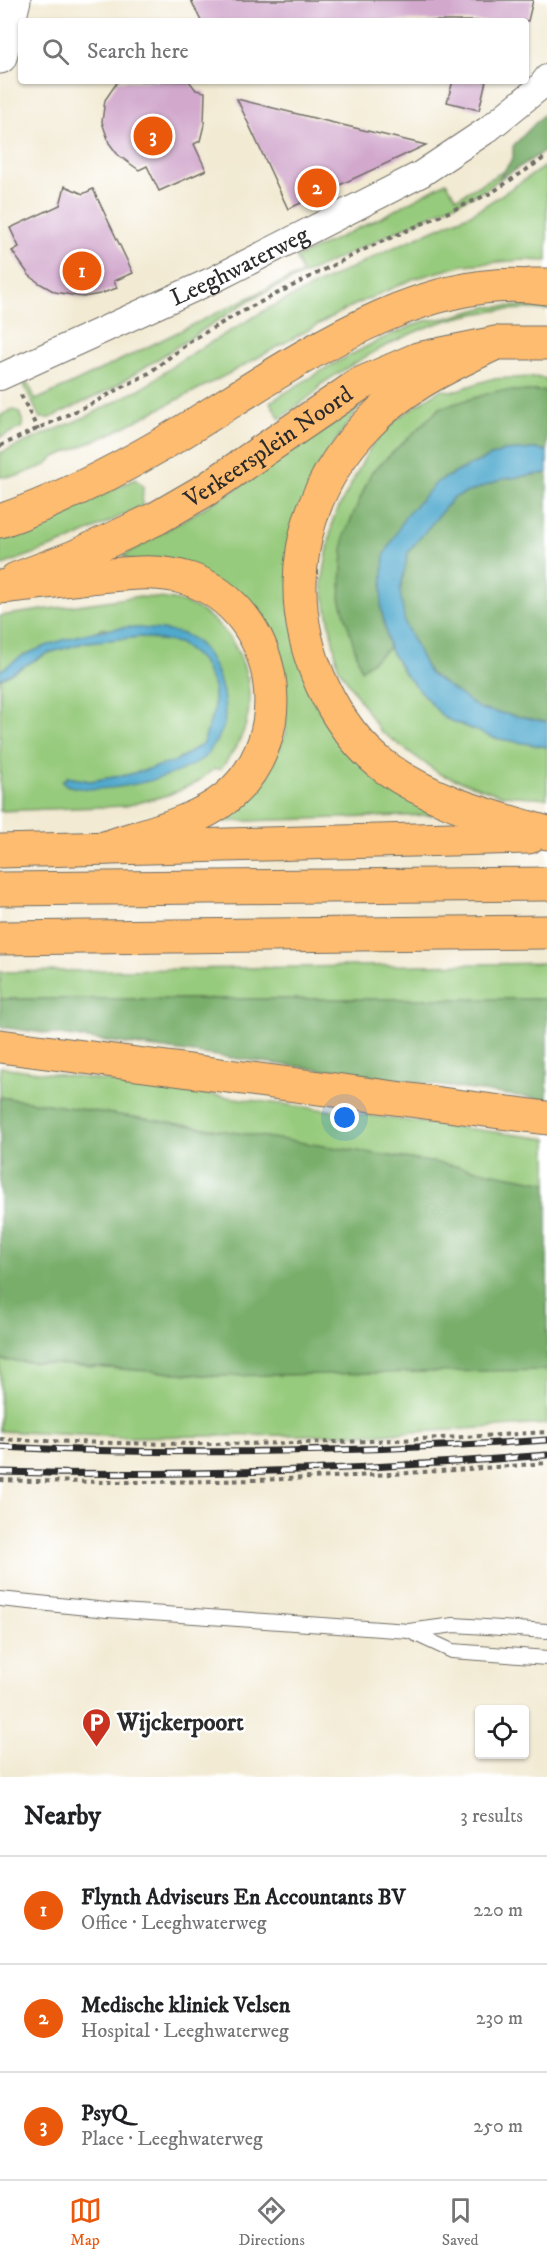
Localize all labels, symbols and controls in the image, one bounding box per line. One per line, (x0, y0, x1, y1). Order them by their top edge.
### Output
search box (18, 18, 529, 84)
icon: search (39, 35, 72, 68)
text: Search here (87, 38, 189, 65)
pin: 3 (134, 114, 172, 158)
pin: 2 (298, 166, 336, 210)
street label: Leeghwaterweg (166, 220, 314, 313)
pin: 1 (62, 248, 101, 294)
street label: Verkeersplein Noord (178, 379, 359, 516)
your location (330, 1103, 359, 1132)
map controls (475, 1705, 529, 1759)
button: locate (475, 1705, 529, 1759)
parking icon: Wijckerpoort (80, 1706, 112, 1748)
place label: Wijckerpoort (116, 1708, 244, 1738)
text: Nearby (24, 1800, 101, 1833)
text: 3 results (460, 1804, 523, 1829)
text: Flynth Adviseurs En Accountants BV (81, 1884, 406, 1911)
text: 1 (40, 1898, 47, 1923)
text: 220 m (473, 1898, 523, 1923)
text: Office · Leeghwaterweg (81, 1911, 266, 1936)
text: Medische kliniek Velsen (81, 1992, 290, 2019)
text: 2 (39, 2006, 48, 2031)
text: 230 m (476, 2006, 523, 2031)
text: Hospital · Leeghwaterweg (81, 2019, 289, 2044)
text: PsyQ (81, 2100, 128, 2127)
text: 3 (40, 2114, 47, 2139)
text: 250 m (473, 2114, 523, 2139)
text: Place · Leeghwaterweg (81, 2127, 263, 2152)
tab: Map (69, 2194, 102, 2250)
tab: Directions (239, 2194, 305, 2250)
tab: Saved (442, 2194, 479, 2250)

